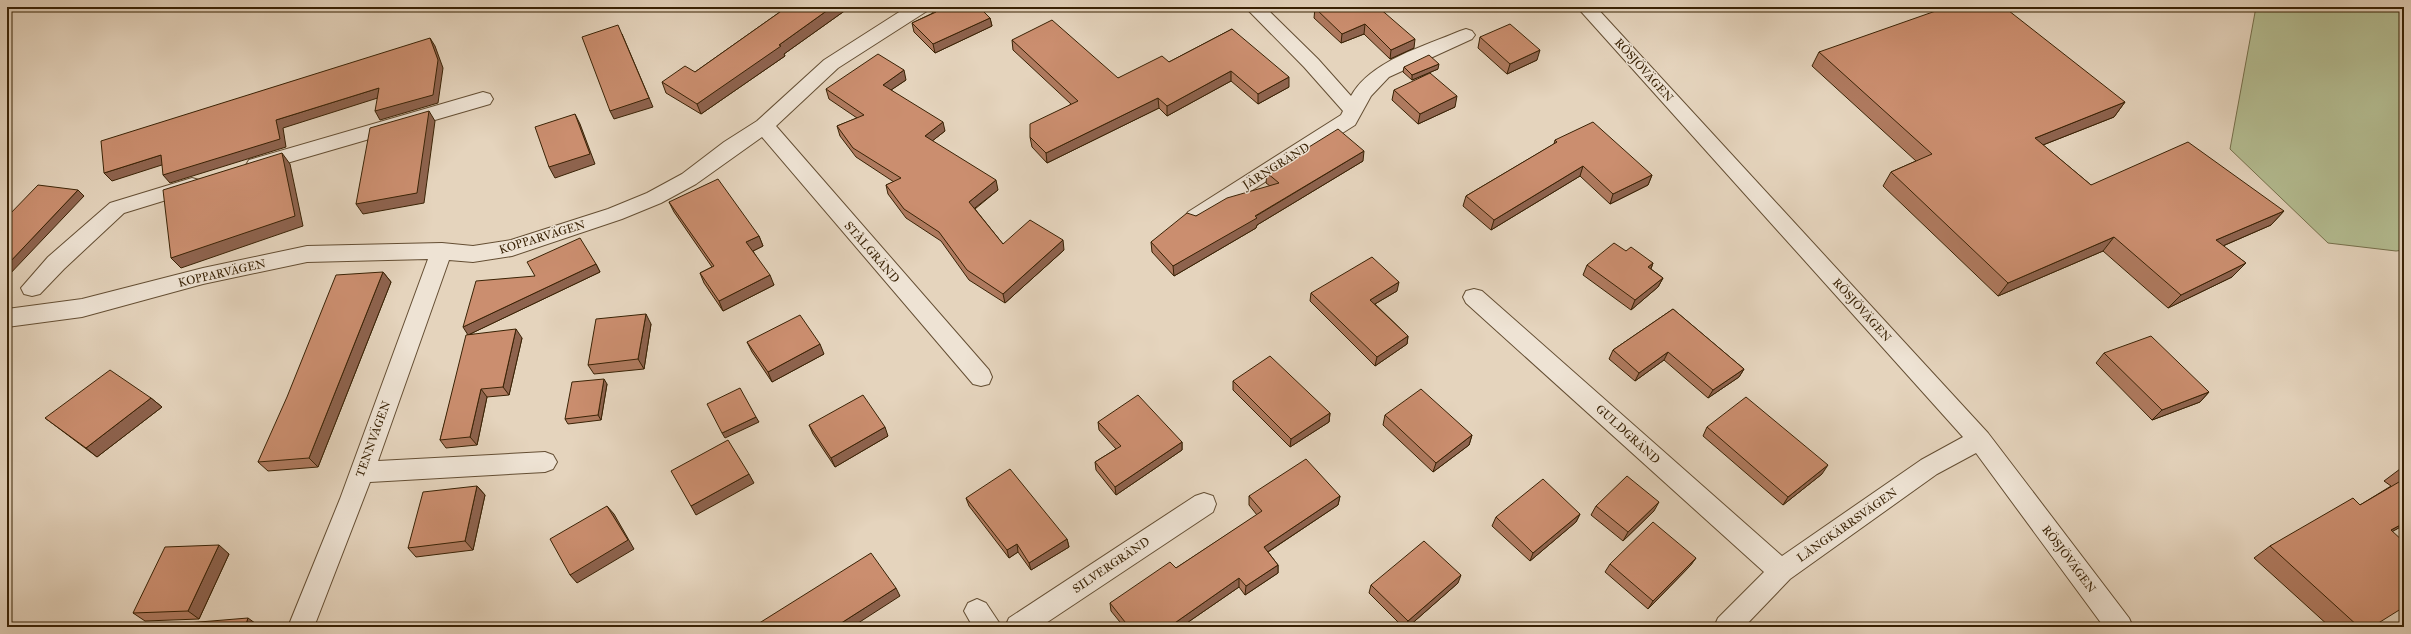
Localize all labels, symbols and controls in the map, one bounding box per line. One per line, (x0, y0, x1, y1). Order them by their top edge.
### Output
street label: RÖSJÖVÄGEN (1611, 35, 1677, 105)
street label: JÄRNGRÄND (1238, 139, 1313, 194)
street label: KOPPARVÄGEN (497, 216, 587, 257)
street label: STÅLGRÄND (842, 218, 903, 286)
street label: KOPPARVÄGEN (177, 255, 267, 290)
street label: RÖSJÖVÄGEN (1829, 275, 1895, 345)
street label: TENNVÄGEN (352, 399, 393, 479)
street label: GULDGRÄND (1593, 401, 1664, 466)
street label: LÅNGKÄRRSVÄGEN (1794, 484, 1900, 565)
street label: RÖSJÖVÄGEN (2038, 522, 2100, 596)
street label: SILVERGRÄND (1069, 533, 1152, 596)

